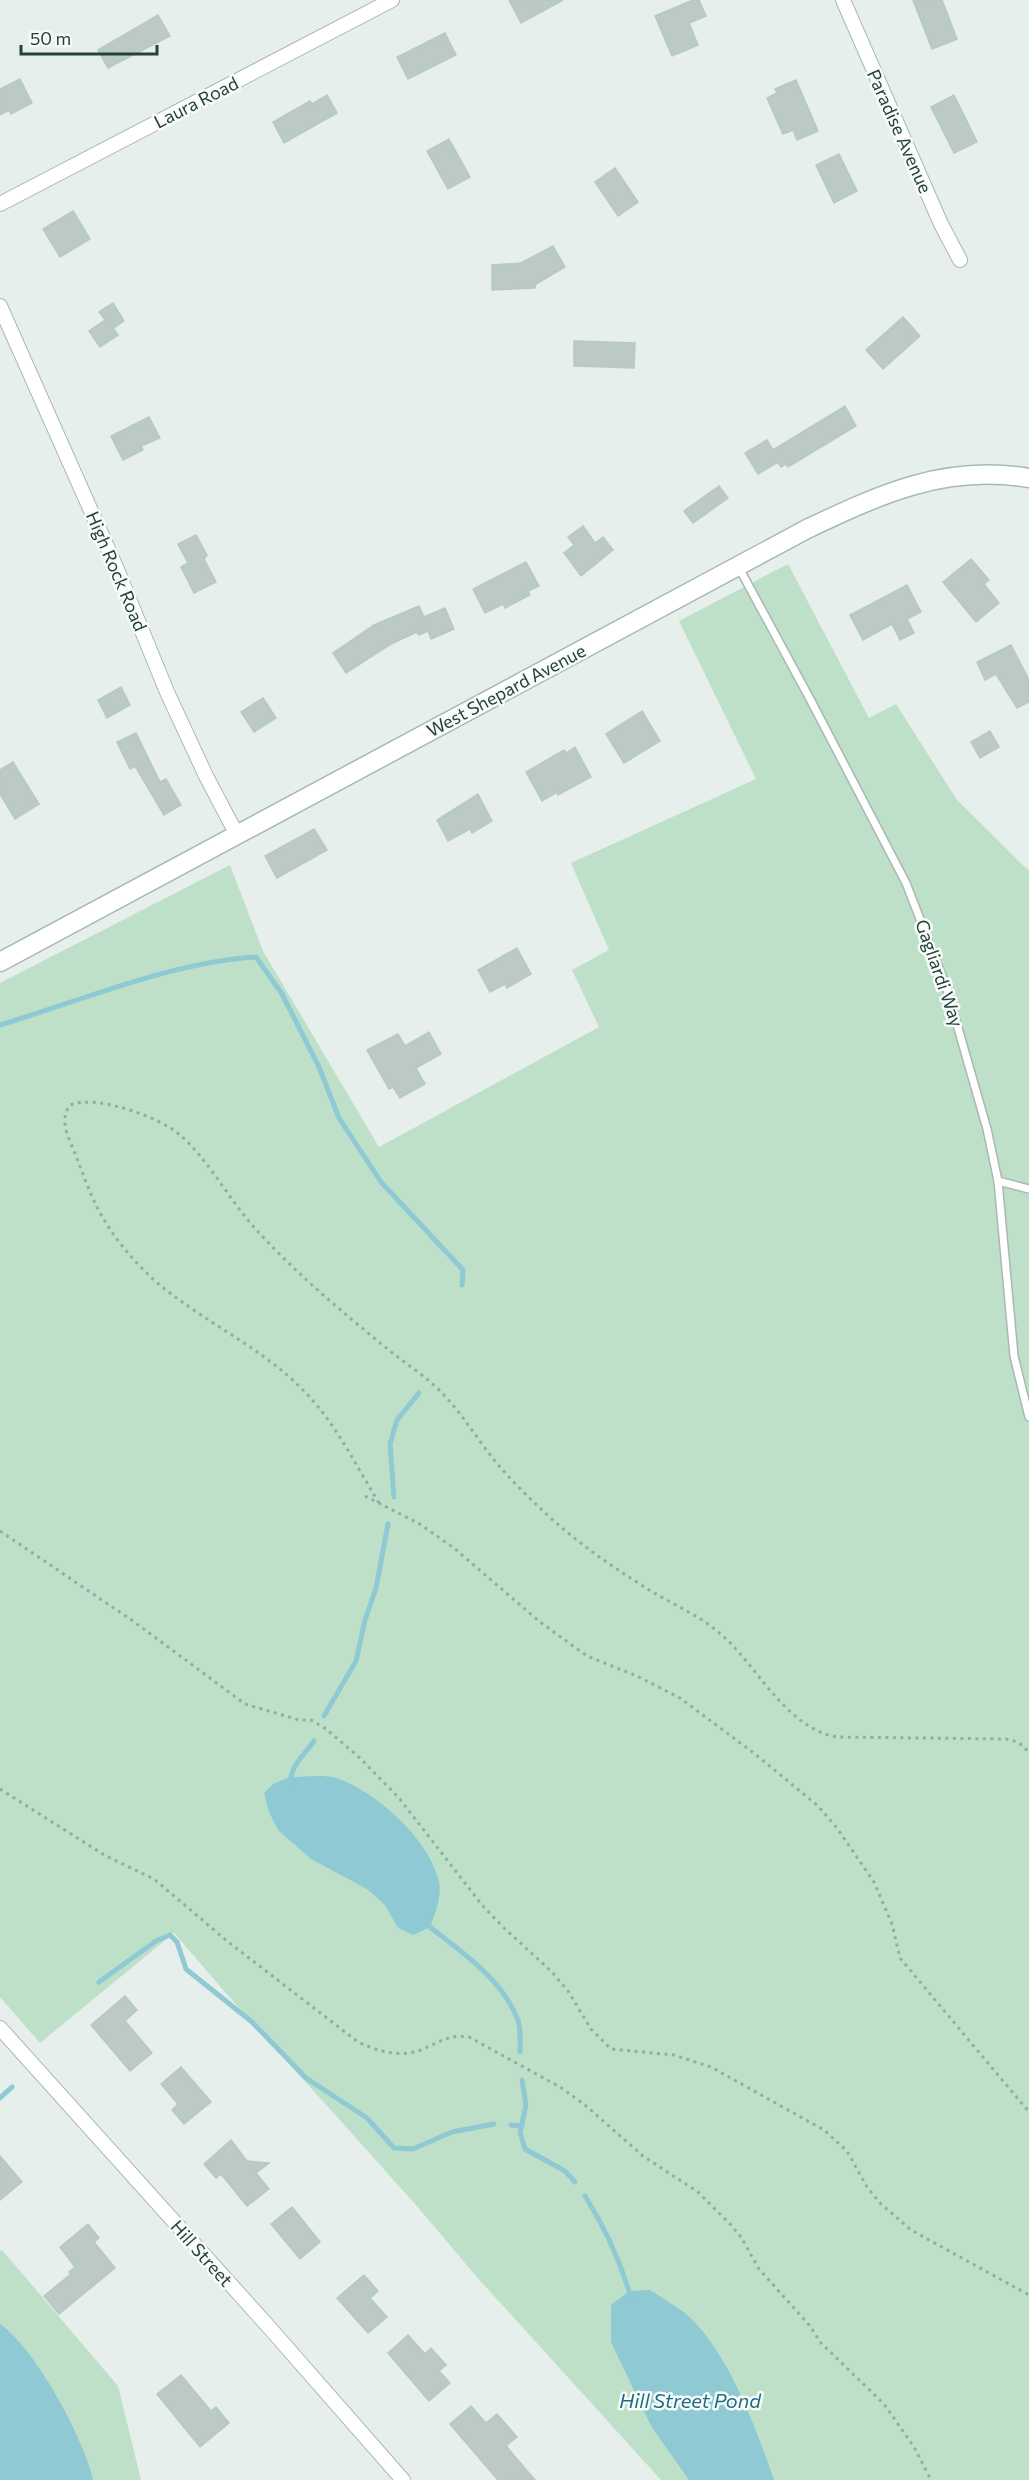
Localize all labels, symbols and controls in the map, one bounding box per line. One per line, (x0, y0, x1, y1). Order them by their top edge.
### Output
scale bar (21, 18, 158, 56)
text: 50 m (30, 27, 71, 49)
street label: Paradise Avenue (863, 66, 937, 196)
street label: Laura Road (150, 71, 242, 133)
street label: High Rock Road (82, 508, 152, 634)
street label: West Shepard Avenue (423, 639, 589, 741)
street label: Gagliardi Way (911, 916, 969, 1030)
street label: Hill Street (167, 2215, 237, 2291)
water label: Hill Street Pond (619, 2388, 762, 2412)

